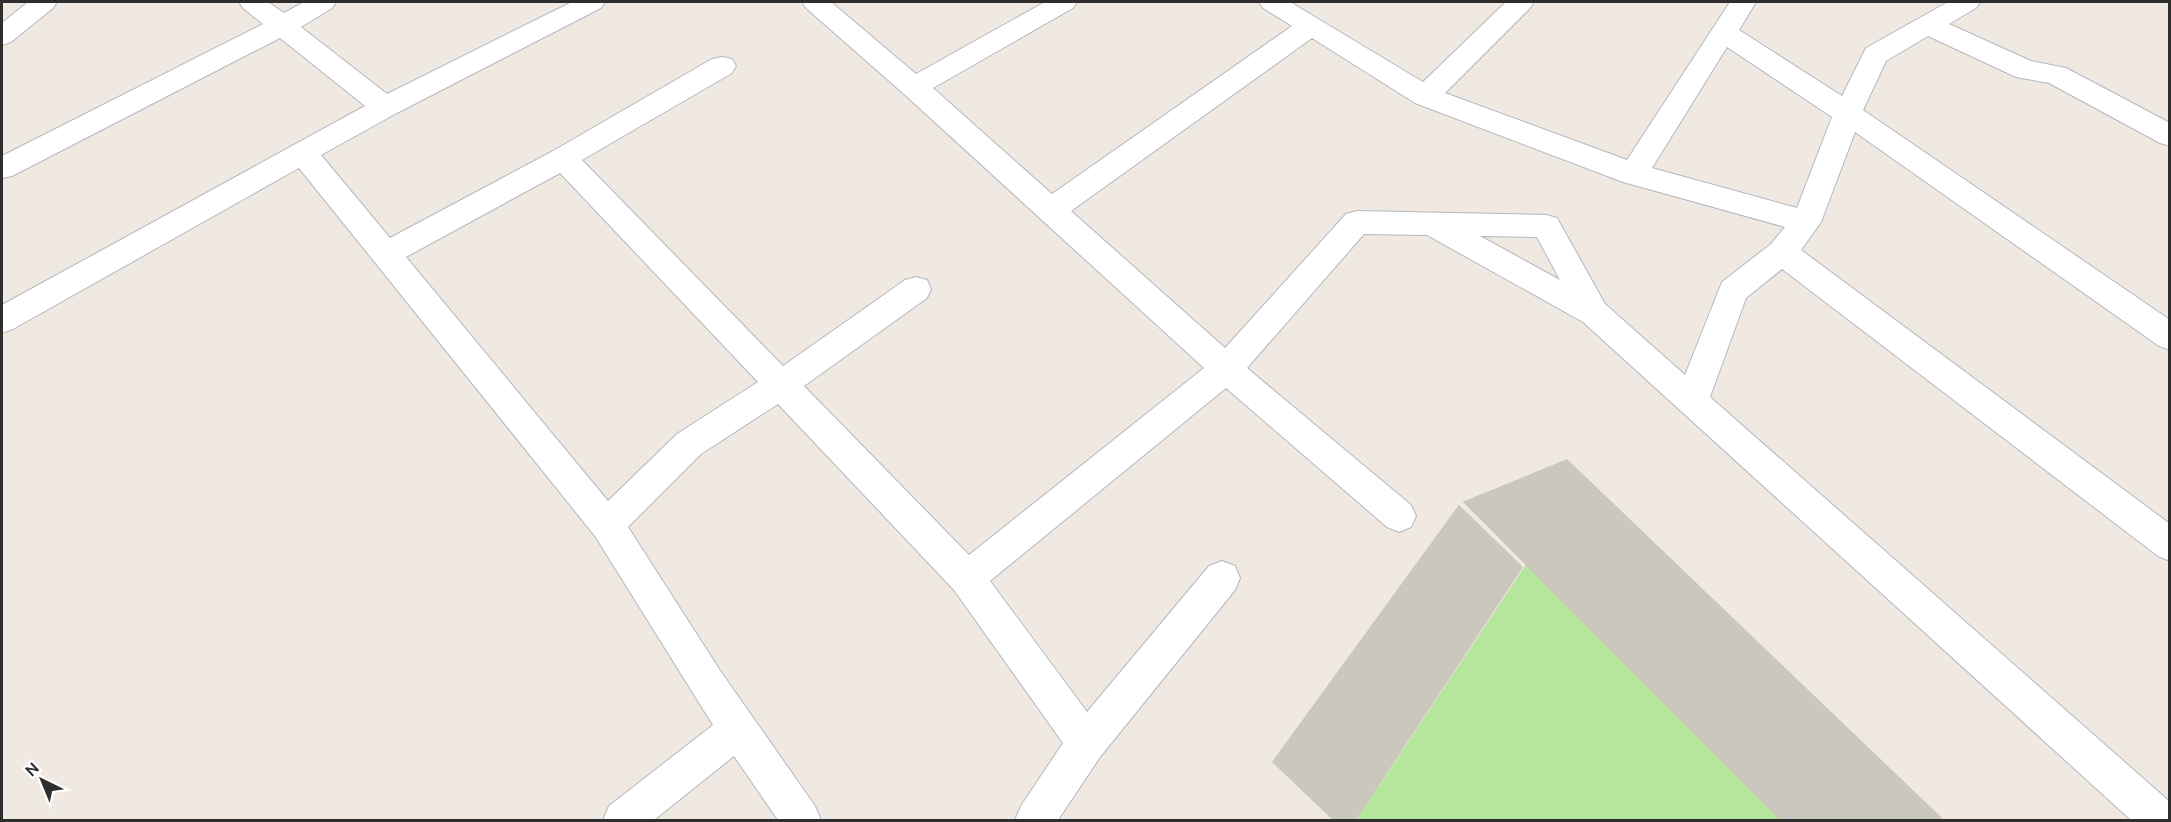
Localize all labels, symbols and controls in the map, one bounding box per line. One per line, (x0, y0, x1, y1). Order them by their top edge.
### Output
north arrow (12, 750, 72, 810)
text: N (21, 758, 42, 780)

